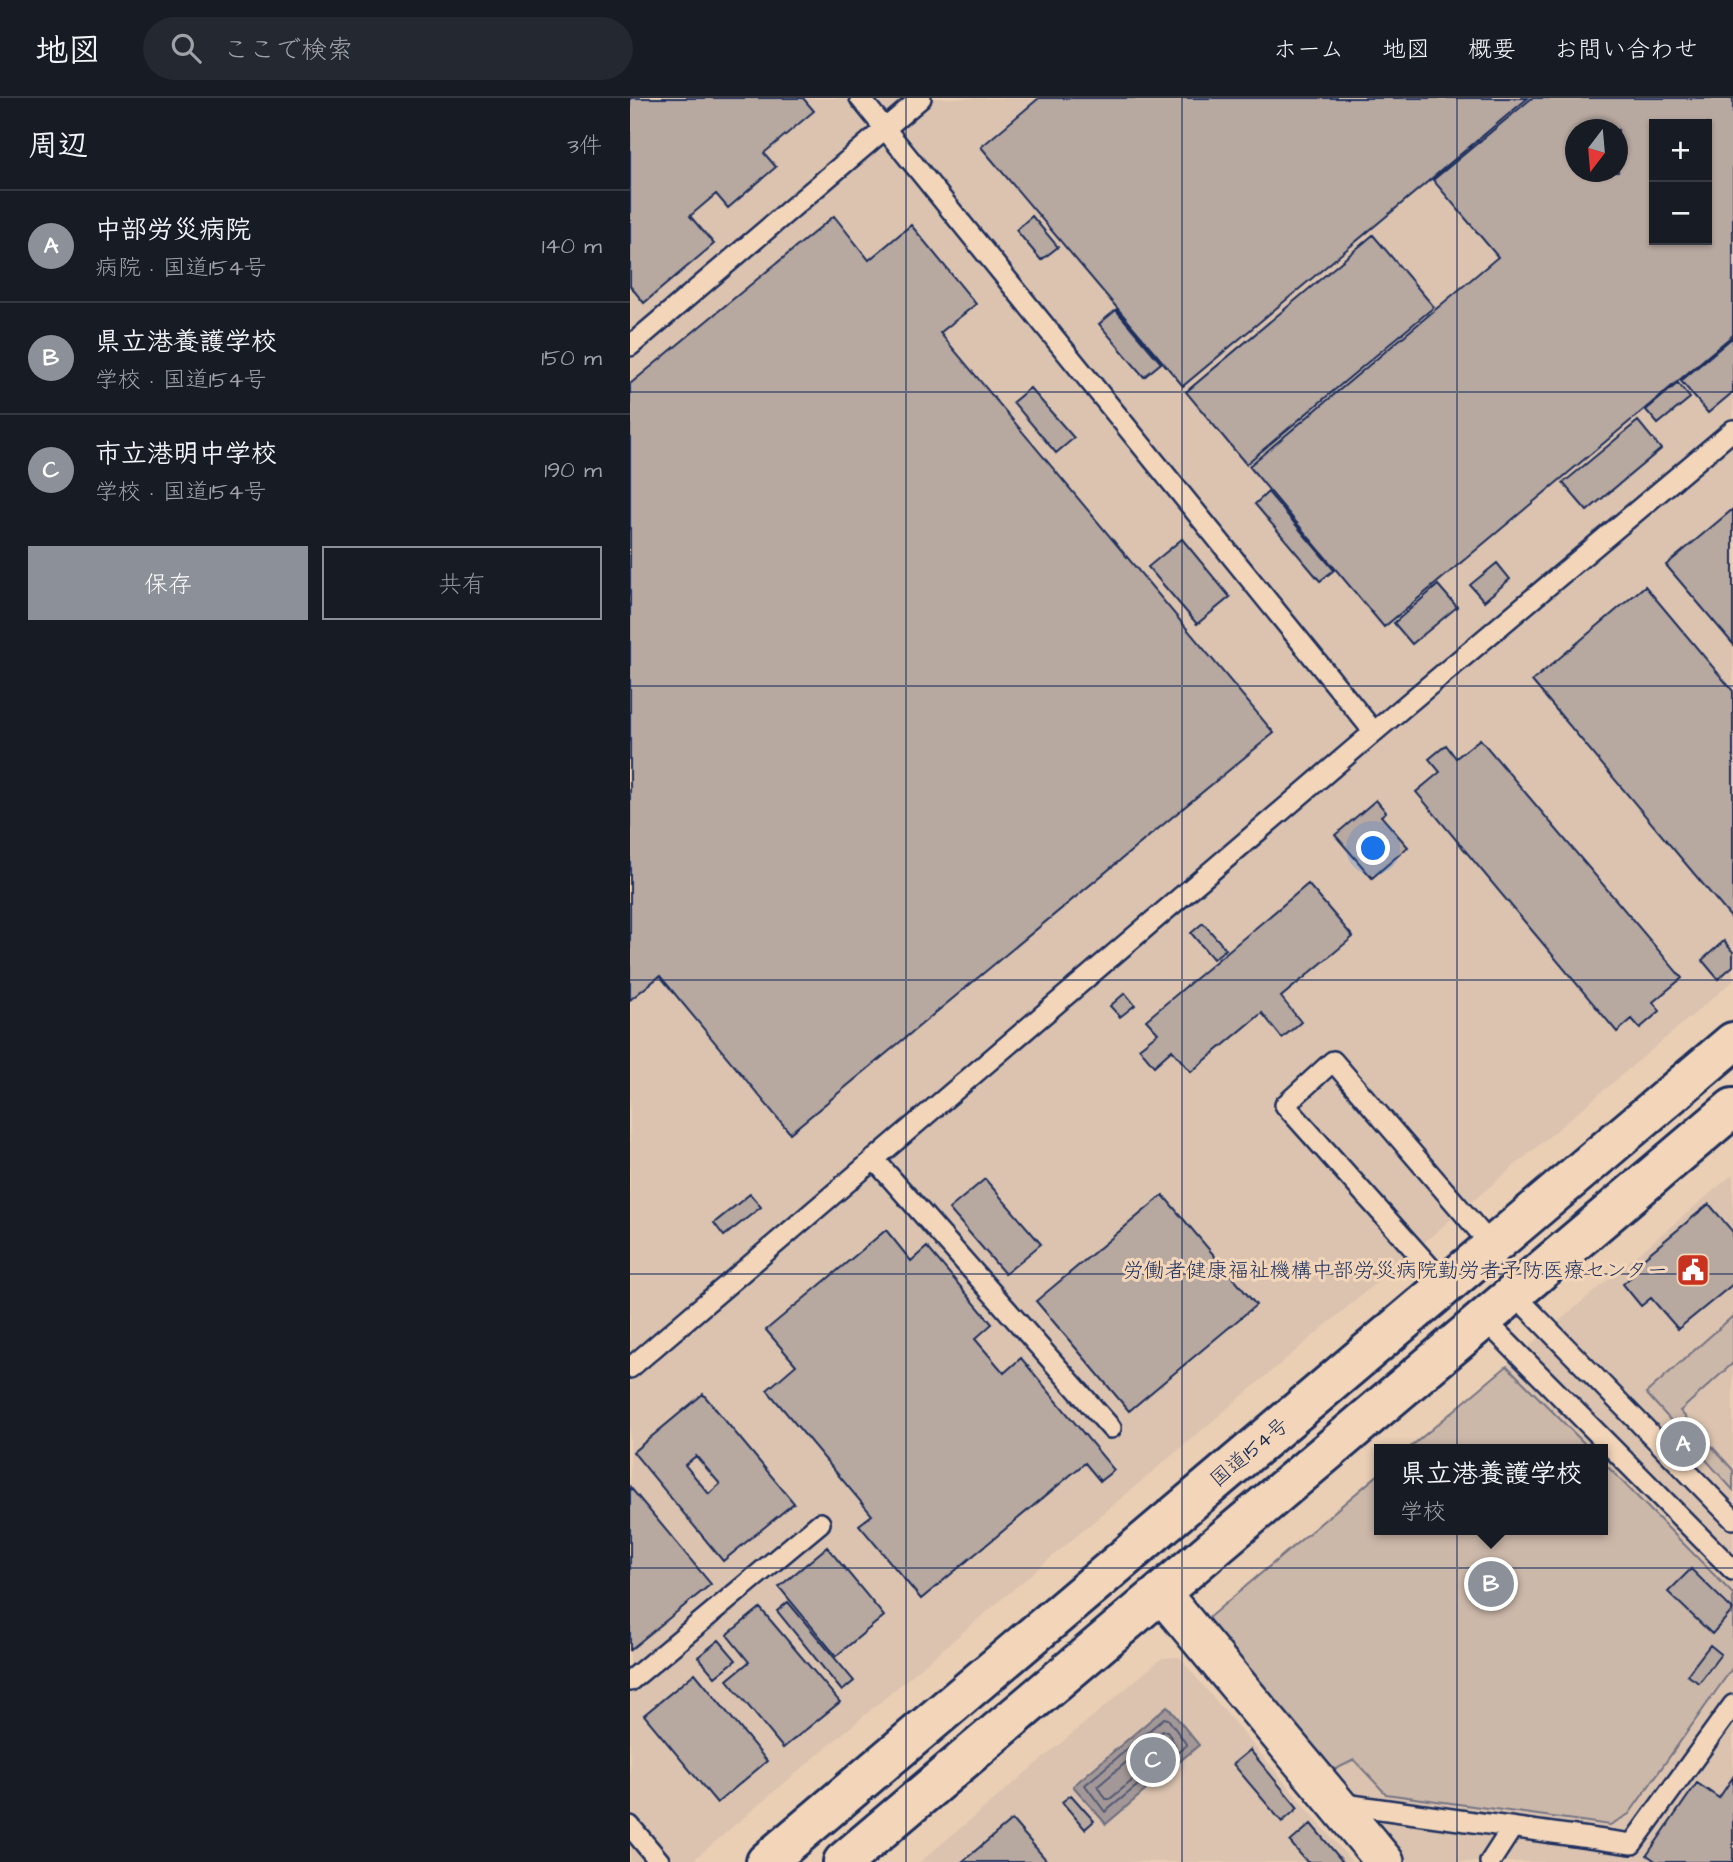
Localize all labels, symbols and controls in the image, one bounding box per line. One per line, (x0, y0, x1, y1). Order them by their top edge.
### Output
search box (143, 17, 633, 80)
text: 地図 (35, 28, 101, 74)
icon: search (167, 29, 205, 67)
text: ここで検索 (223, 32, 353, 68)
text: ホーム (1273, 33, 1344, 67)
text: 地図 (1382, 33, 1430, 67)
text: 概要 (1468, 33, 1516, 67)
text: お問い合わせ (1554, 33, 1698, 67)
north arrow (1565, 119, 1628, 182)
map controls (1649, 119, 1712, 245)
button: + (1649, 119, 1712, 182)
text: 周辺 (28, 125, 88, 167)
text: 3件 (567, 130, 602, 162)
button: − (1649, 182, 1712, 245)
text: 中部労災病院 (95, 212, 251, 248)
text: A (44, 230, 58, 262)
text: 140 m (542, 230, 602, 262)
text: 病院 · 国道154号 (95, 252, 267, 284)
text: 県立港養護学校 (95, 324, 277, 360)
text: B (43, 342, 59, 374)
text: 150 m (541, 342, 602, 374)
text: 学校 · 国道154号 (95, 364, 267, 396)
text: 市立港明中学校 (95, 436, 277, 472)
text: C (43, 454, 59, 486)
text: 190 m (544, 454, 602, 486)
text: 学校 · 国道154号 (95, 476, 267, 508)
button: 保存 (28, 546, 308, 620)
button: 共有 (322, 546, 602, 620)
your location (1356, 831, 1390, 865)
public building icon: 労働者健康福祉機構中部労災病院勤労者予防医療センター (1674, 1251, 1712, 1289)
place label: 労働者健康福祉機構中部労災病院勤労者予防医療センター (1123, 1256, 1668, 1285)
street label: 国道154号 (1204, 1411, 1295, 1494)
pin: A (1660, 1418, 1706, 1470)
popup (1374, 1444, 1608, 1535)
text: 県立港養護学校 (1400, 1456, 1582, 1492)
text: 学校 (1400, 1496, 1446, 1528)
pin: B (1468, 1558, 1514, 1610)
pin: C (1130, 1734, 1176, 1786)

